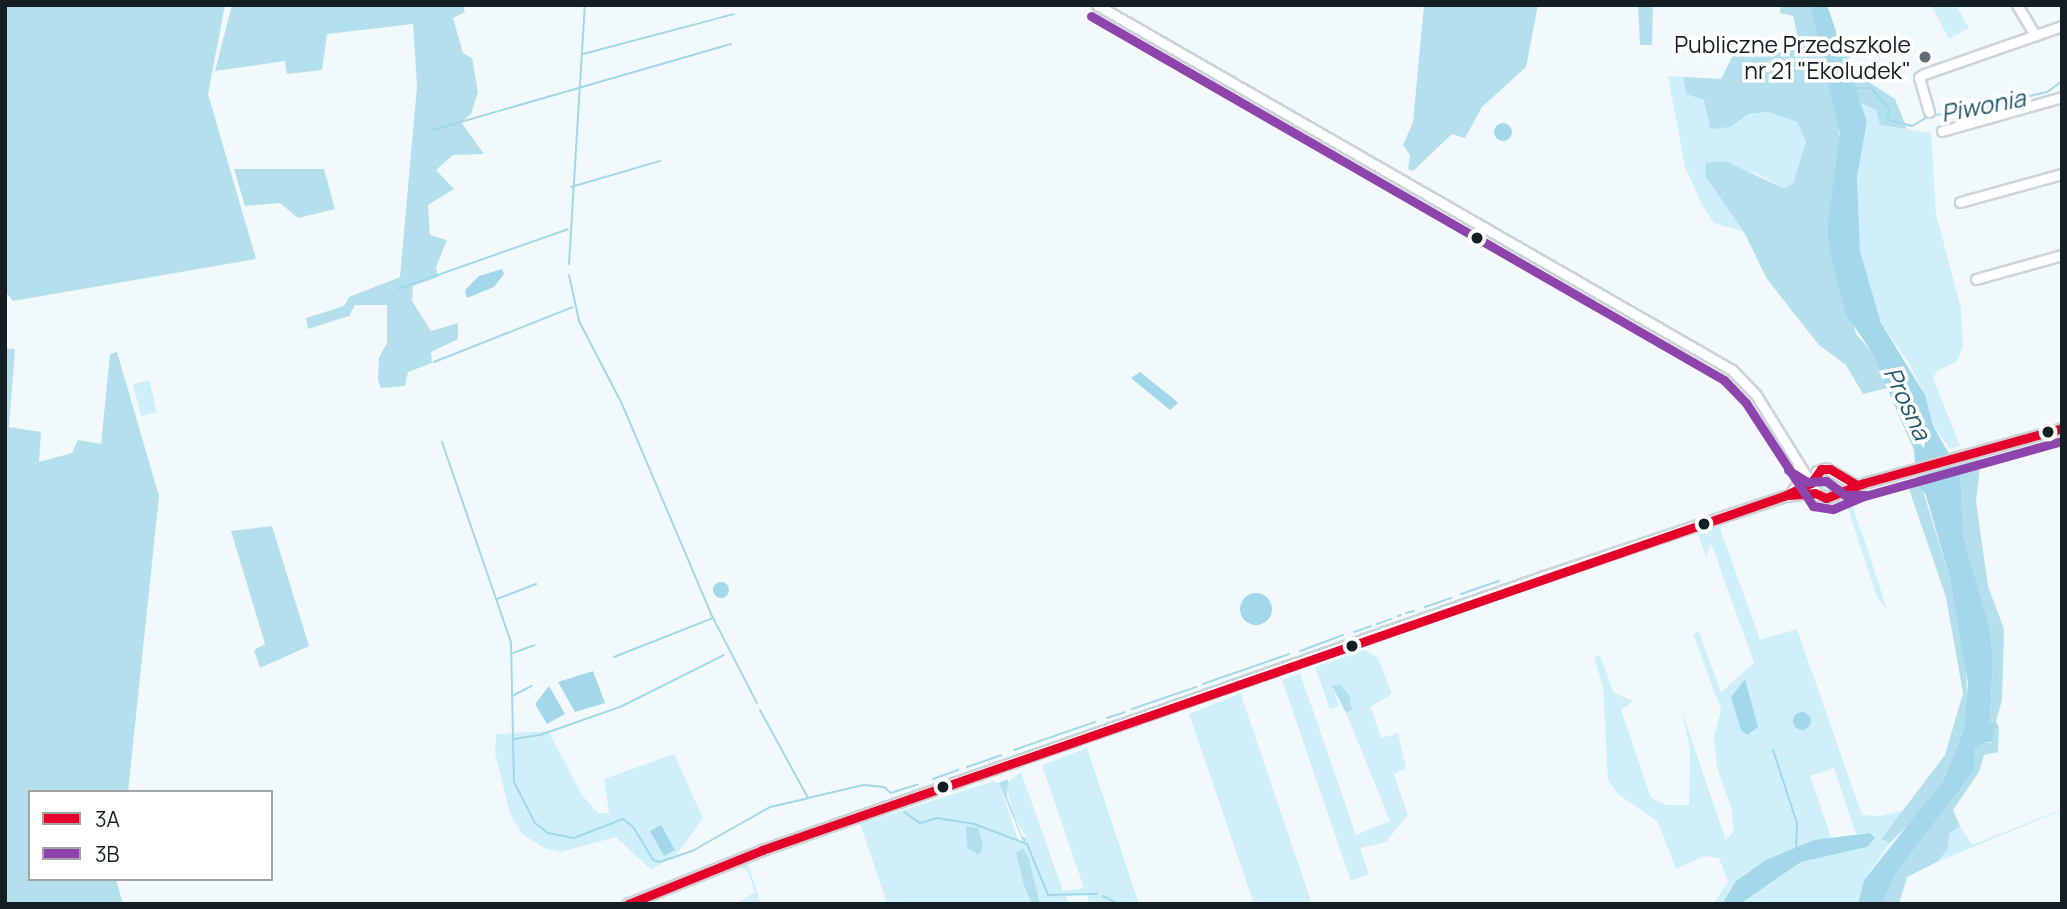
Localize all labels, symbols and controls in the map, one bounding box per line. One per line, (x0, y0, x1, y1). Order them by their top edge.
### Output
place label: Publiczne Przedszkole nr 21 "Ekoludek" (1674, 30, 1911, 84)
marker: Publiczne Przedszkole nr 21 "Ekoludek" (1917, 49, 1933, 65)
water label: Piwonia (1938, 83, 2028, 127)
unlabelled marker (1470, 231, 1484, 245)
water label: Prosna (1879, 362, 1937, 444)
unlabelled marker (2041, 425, 2055, 439)
unlabelled marker (1697, 517, 1711, 531)
unlabelled marker (1345, 639, 1359, 653)
unlabelled marker (936, 780, 950, 794)
legend (28, 790, 273, 881)
text: 3A (95, 805, 120, 833)
text: 3B (95, 840, 120, 868)

